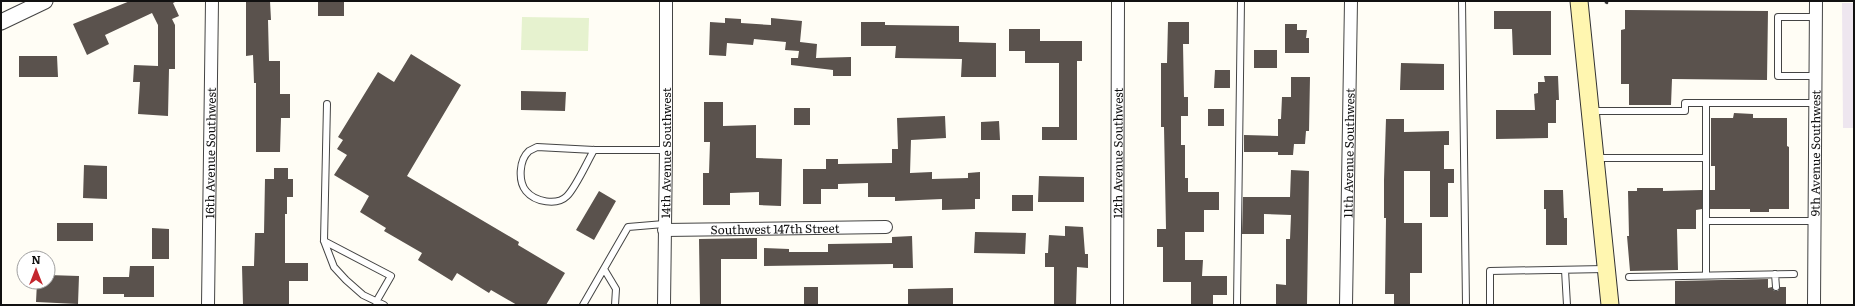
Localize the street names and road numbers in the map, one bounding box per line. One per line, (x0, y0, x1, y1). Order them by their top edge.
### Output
street label: 16th Avenue Southwest (200, 87, 220, 219)
street label: 14th Avenue Southwest (656, 87, 675, 219)
street label: 12th Avenue Southwest (1108, 87, 1127, 219)
street label: 11th Avenue Southwest (1338, 88, 1359, 218)
street label: 9th Avenue Southwest (1806, 90, 1824, 216)
street label: Southwest 147th Street (710, 219, 840, 238)

